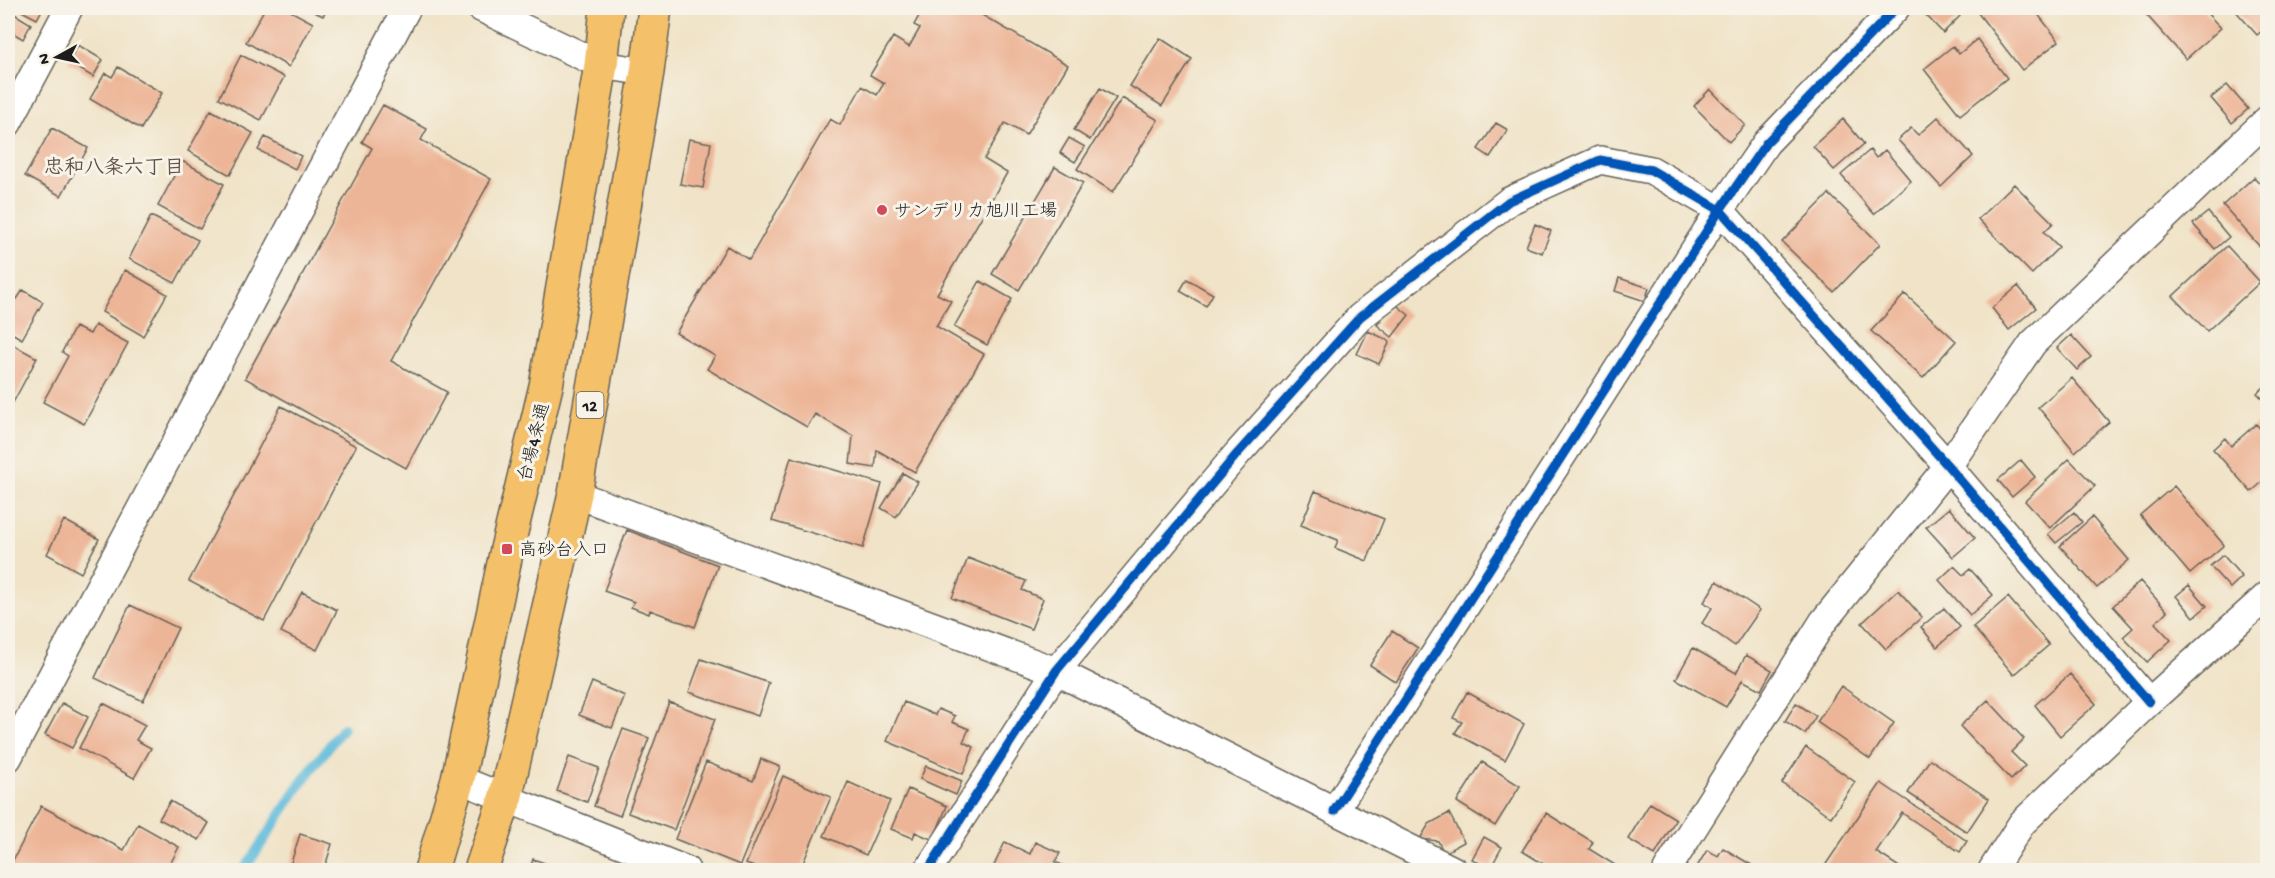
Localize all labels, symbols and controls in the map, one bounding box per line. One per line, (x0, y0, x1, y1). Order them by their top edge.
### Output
north arrow (27, 27, 87, 87)
text: N (35, 52, 56, 65)
district label: 忠和八条六丁目 (44, 156, 184, 181)
place label: サンデリカ旭川工場 (894, 201, 1057, 223)
marker: サンデリカ旭川工場 (875, 203, 889, 217)
road number: 12 (576, 392, 604, 418)
street label: 台場4条通 (515, 401, 555, 484)
place label: 高砂台入口 (519, 540, 609, 562)
marker: 高砂台入口 (500, 542, 514, 556)

